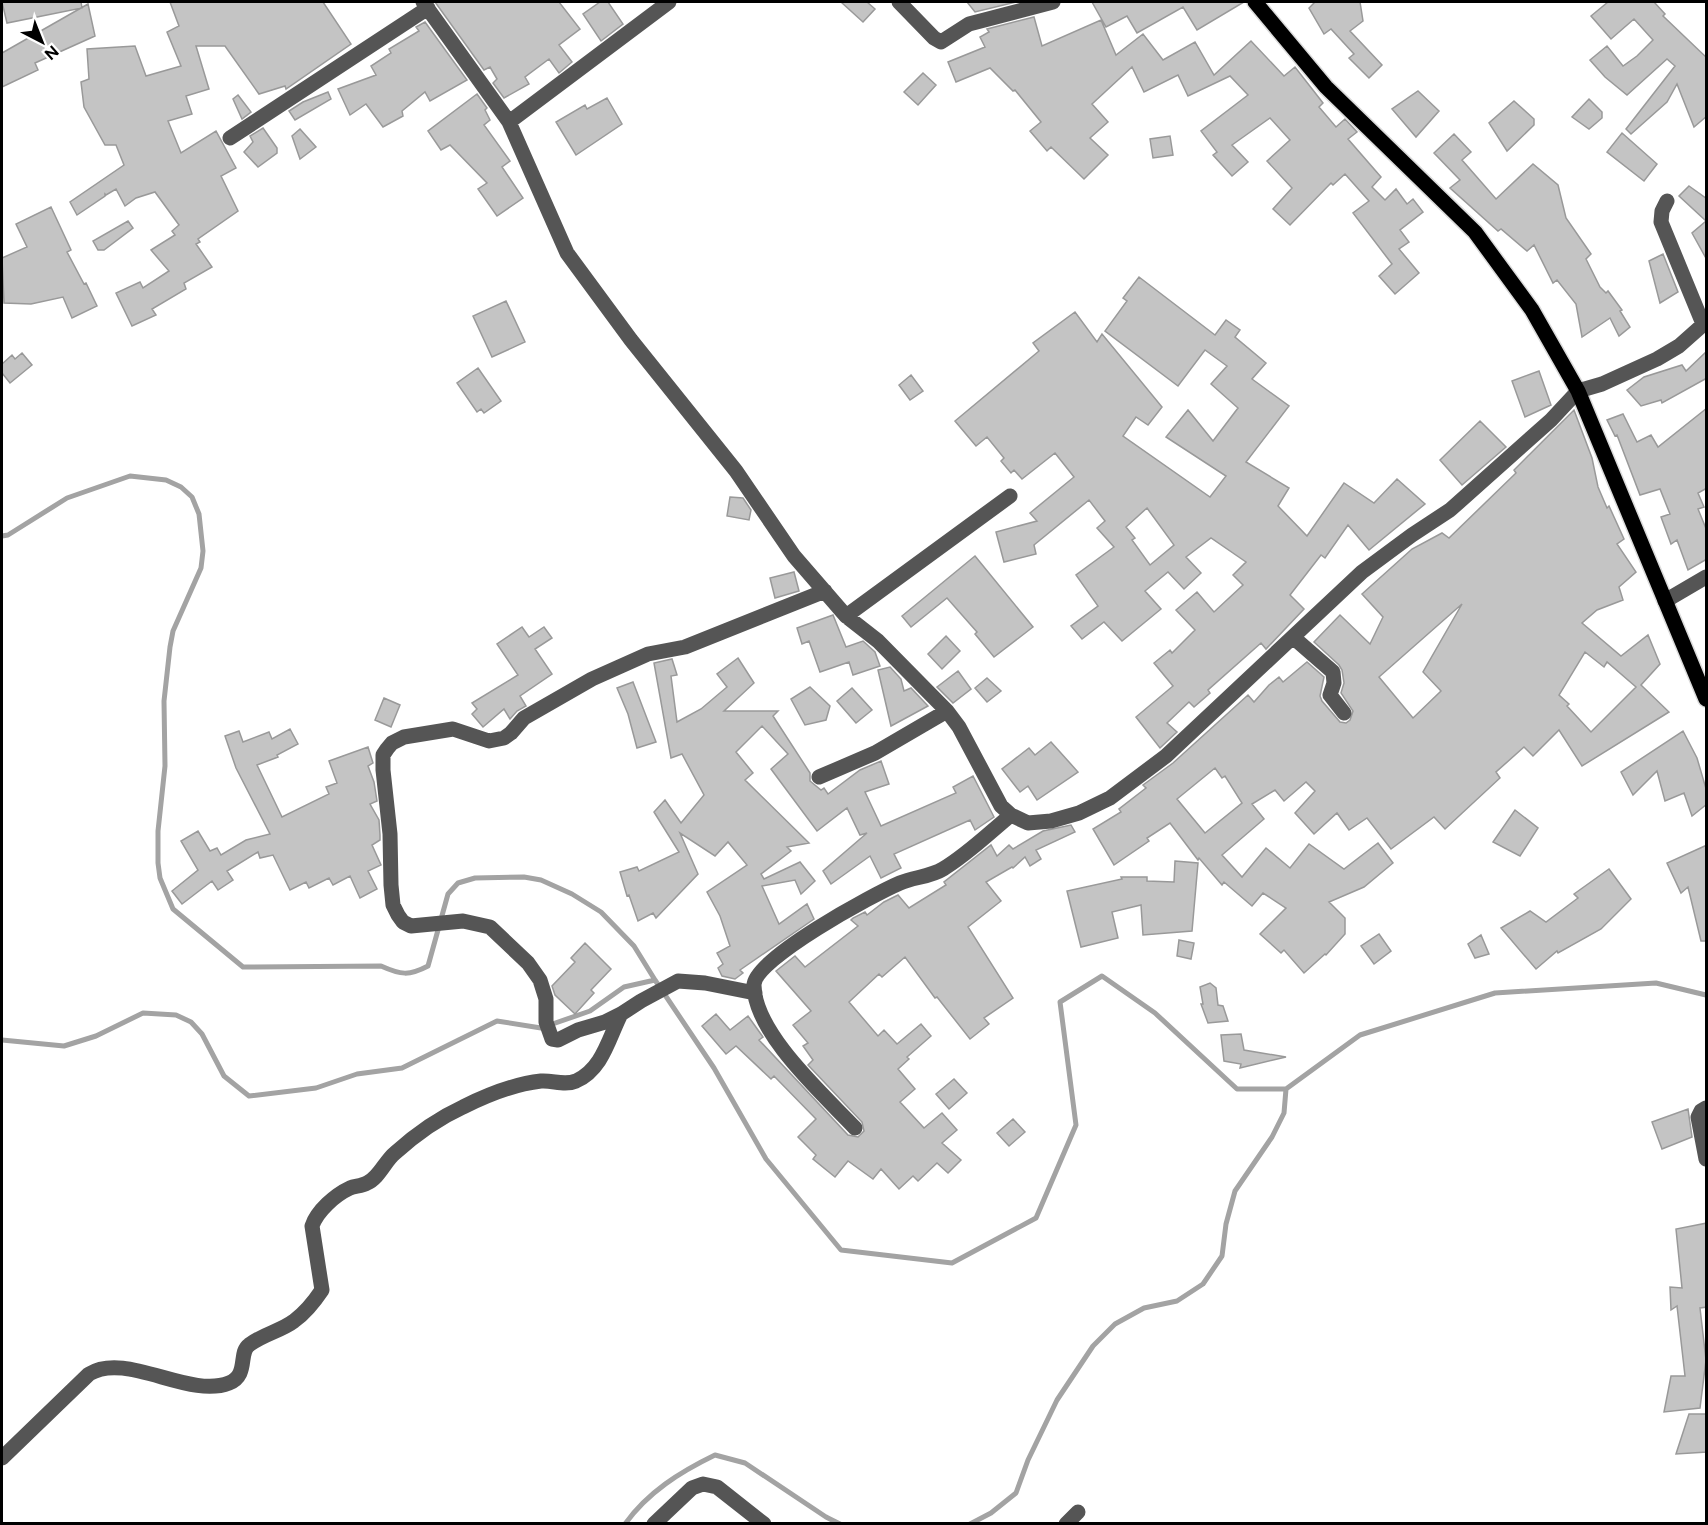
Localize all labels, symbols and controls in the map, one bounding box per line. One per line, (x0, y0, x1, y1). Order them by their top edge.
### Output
north arrow (12, 12, 72, 72)
text: N (41, 42, 63, 64)

